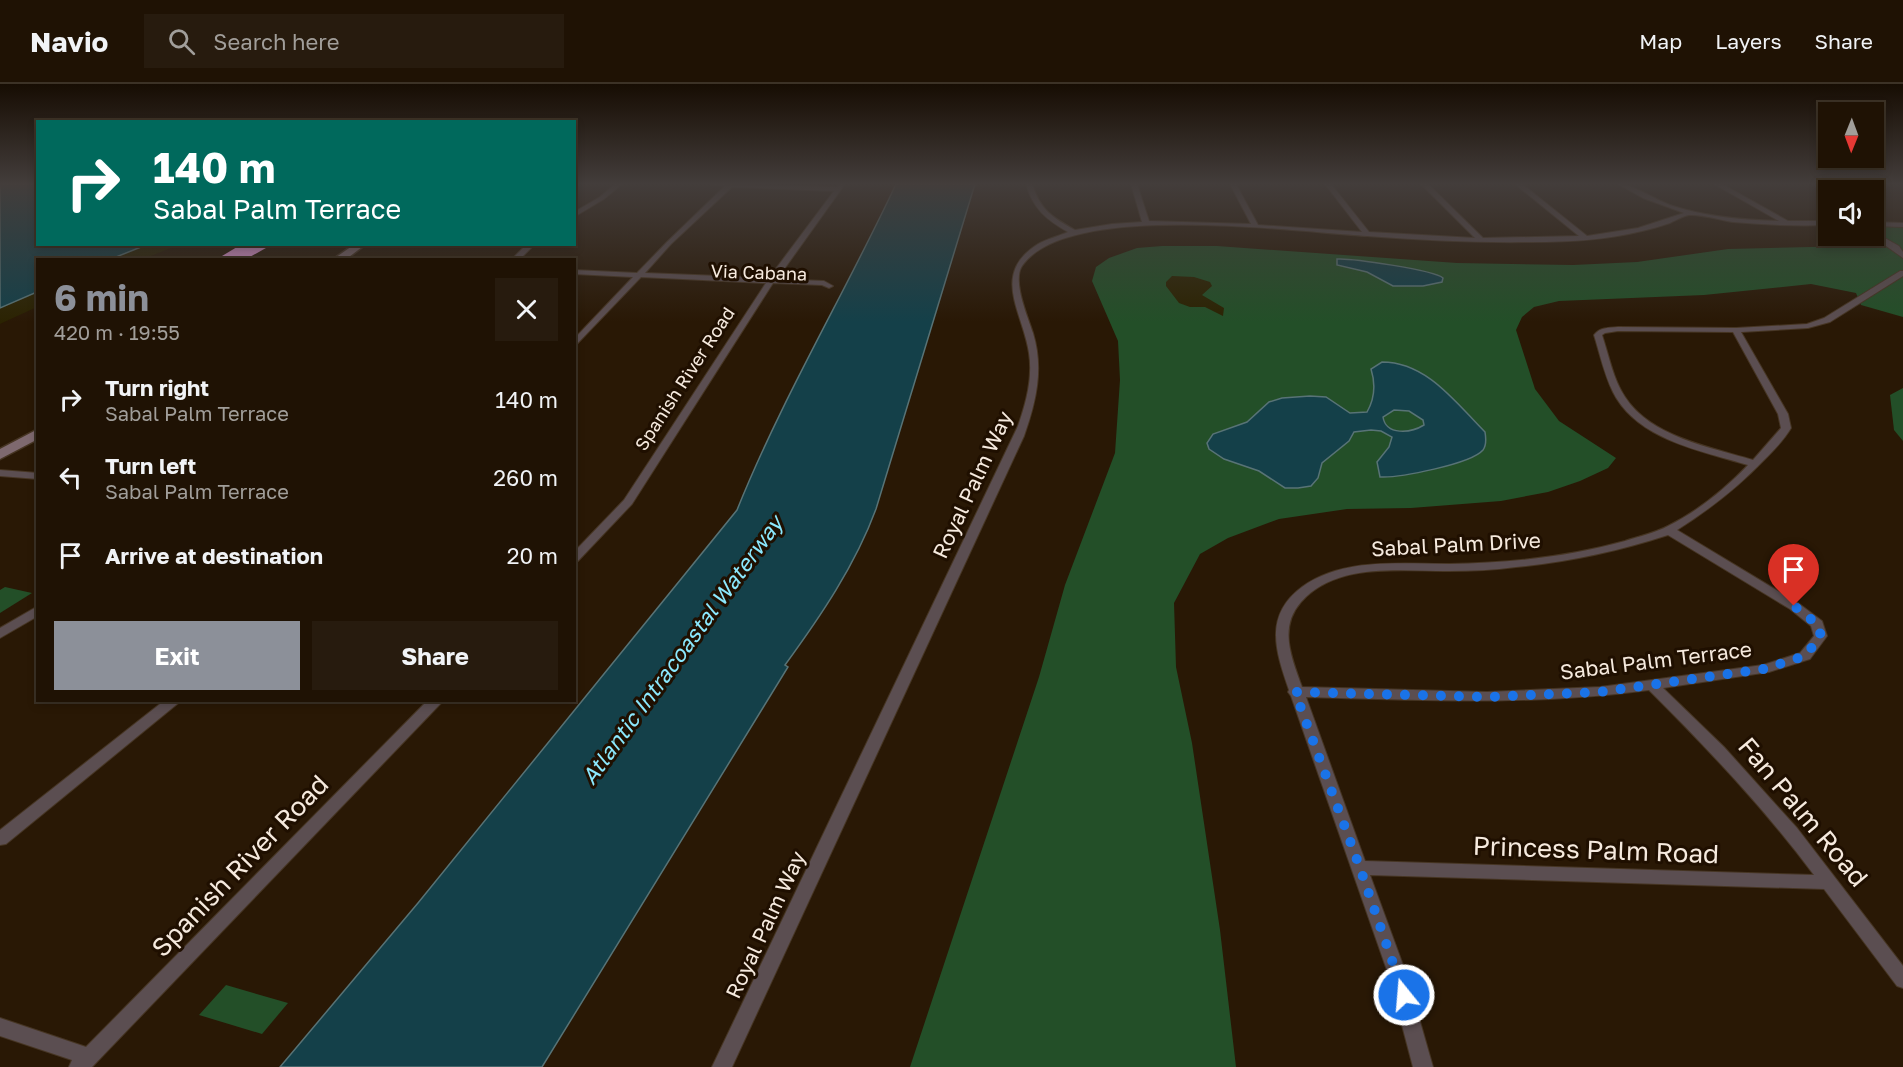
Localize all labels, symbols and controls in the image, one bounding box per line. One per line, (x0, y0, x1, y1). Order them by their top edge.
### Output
search box (144, 14, 564, 68)
text: Navio (30, 25, 108, 58)
icon: search (165, 25, 198, 58)
text: Search here (213, 28, 339, 55)
text: Map (1639, 28, 1682, 54)
text: Layers (1715, 28, 1782, 54)
text: Share (1815, 28, 1873, 54)
north arrow (1818, 102, 1884, 168)
map controls (1818, 102, 1884, 246)
text: 140 m (153, 142, 275, 192)
icon: right (54, 144, 132, 222)
button: sound (1818, 180, 1884, 246)
text: Sabal Palm Terrace (153, 193, 401, 225)
street label: Via Cabana (710, 259, 808, 285)
text: 6 min (54, 276, 149, 319)
button: close (495, 278, 558, 341)
street label: Spanish River Road (630, 303, 739, 454)
text: 420 m · 19:55 (54, 320, 180, 344)
text: Turn right (105, 374, 209, 401)
icon: right (54, 383, 87, 416)
text: 140 m (495, 386, 558, 413)
text: Sabal Palm Terrace (105, 401, 289, 425)
street label: Royal Palm Way (927, 407, 1018, 562)
text: Turn left (105, 452, 196, 479)
icon: left (54, 461, 87, 494)
text: 260 m (493, 464, 558, 491)
text: Sabal Palm Terrace (105, 479, 289, 503)
water label: Atlantic Intracoastal Waterway (575, 508, 790, 789)
street label: Sabal Palm Drive (1370, 527, 1542, 561)
icon: arrive (54, 539, 87, 572)
text: Arrive at destination (105, 542, 323, 569)
text: 20 m (507, 542, 558, 569)
pin (1768, 544, 1819, 606)
icon: arrive (1777, 553, 1810, 586)
button: Exit (54, 621, 300, 690)
button: Share (312, 621, 558, 690)
street label: Sabal Palm Terrace (1559, 635, 1753, 685)
street label: Fan Palm Road (1732, 731, 1875, 893)
street label: Spanish River Road (145, 768, 334, 963)
street label: Princess Palm Road (1472, 830, 1720, 869)
street label: Royal Palm Way (720, 847, 811, 1002)
position arrow (1372, 963, 1436, 1027)

